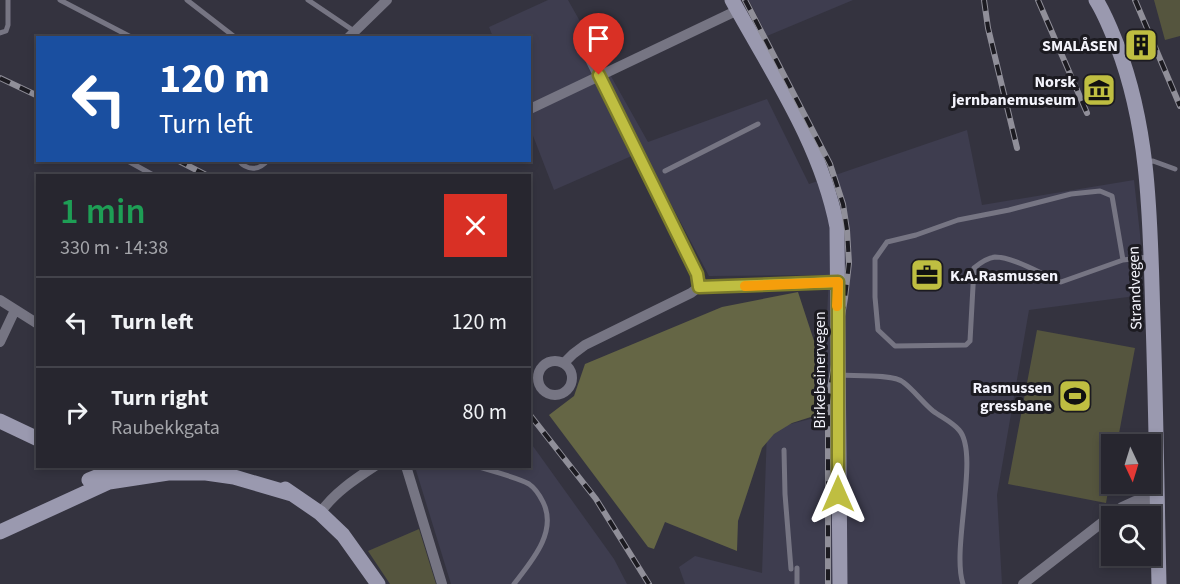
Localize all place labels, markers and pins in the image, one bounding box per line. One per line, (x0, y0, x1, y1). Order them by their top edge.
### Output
pin (573, 13, 624, 75)
building icon: SMALÅSEN (1123, 27, 1159, 63)
place label: SMALÅSEN (1042, 35, 1118, 57)
place label: Norsk jernbanemuseum (951, 71, 1076, 111)
museum icon: Norsk jernbanemuseum (1081, 72, 1117, 108)
office icon: K.A.Rasmussen (909, 257, 945, 293)
place label: K.A.Rasmussen (950, 265, 1058, 287)
place label: Rasmussen gressbane (972, 377, 1052, 417)
sports icon: Rasmussen gressbane (1057, 378, 1093, 414)

